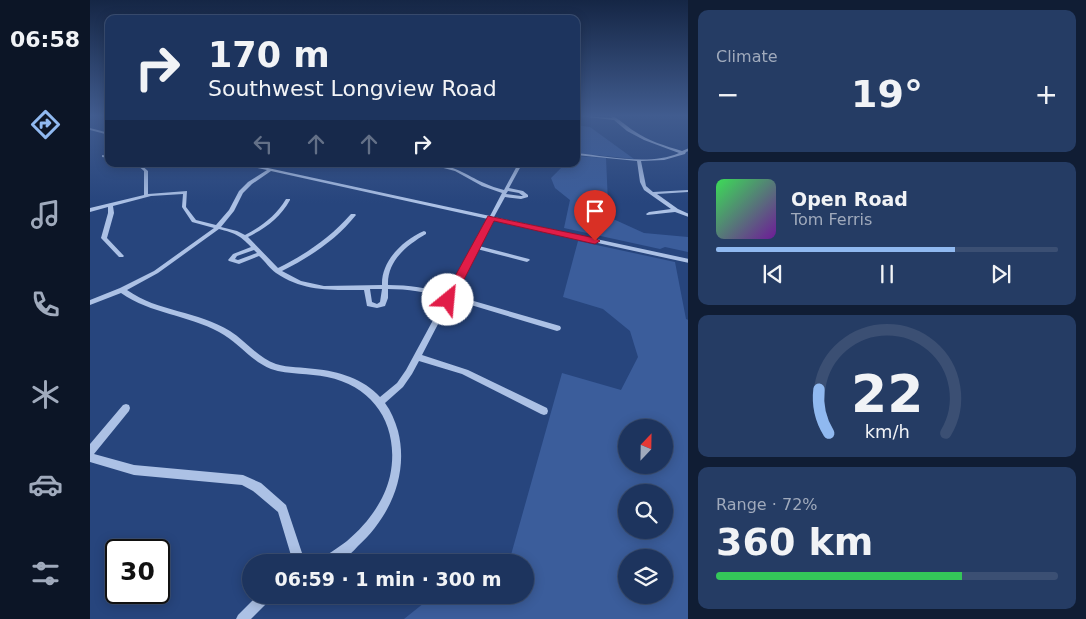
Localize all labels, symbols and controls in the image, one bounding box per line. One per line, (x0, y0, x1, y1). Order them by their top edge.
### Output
text: 06:58 (10, 27, 80, 52)
icon: right (125, 35, 190, 100)
text: 170 m (208, 35, 330, 75)
text: Climate (716, 47, 778, 66)
text: 19° (851, 72, 923, 116)
text: Southwest Longview Road (208, 76, 497, 101)
text: − (716, 78, 739, 111)
text: + (1035, 78, 1058, 111)
icon: directions (28, 107, 63, 142)
icon: left (249, 130, 277, 158)
icon: ahead (302, 130, 330, 158)
icon: ahead (355, 130, 383, 158)
icon: right (408, 130, 436, 158)
text: Open Road (791, 188, 908, 210)
pin (574, 190, 616, 241)
icon: music (28, 197, 63, 232)
icon: arrive (581, 197, 609, 225)
text: Tom Ferris (791, 210, 872, 229)
icon: previous (759, 260, 787, 288)
icon: pause (873, 260, 901, 288)
icon: next (987, 260, 1015, 288)
position arrow (421, 273, 473, 325)
icon: phone (28, 287, 63, 322)
text: 22 (851, 364, 923, 424)
icon: climate (28, 377, 63, 412)
north arrow (618, 419, 672, 474)
map controls (618, 419, 673, 604)
text: km/h (864, 421, 910, 442)
icon: car (28, 467, 63, 502)
button: search (618, 484, 673, 539)
text: Range · 72% (716, 495, 818, 514)
text: 360 km (716, 520, 873, 564)
speed limit sign: 30 (105, 539, 170, 604)
button: layers (618, 549, 673, 604)
icon: filters (28, 556, 63, 591)
text: 06:59 · 1 min · 300 m (274, 568, 502, 590)

